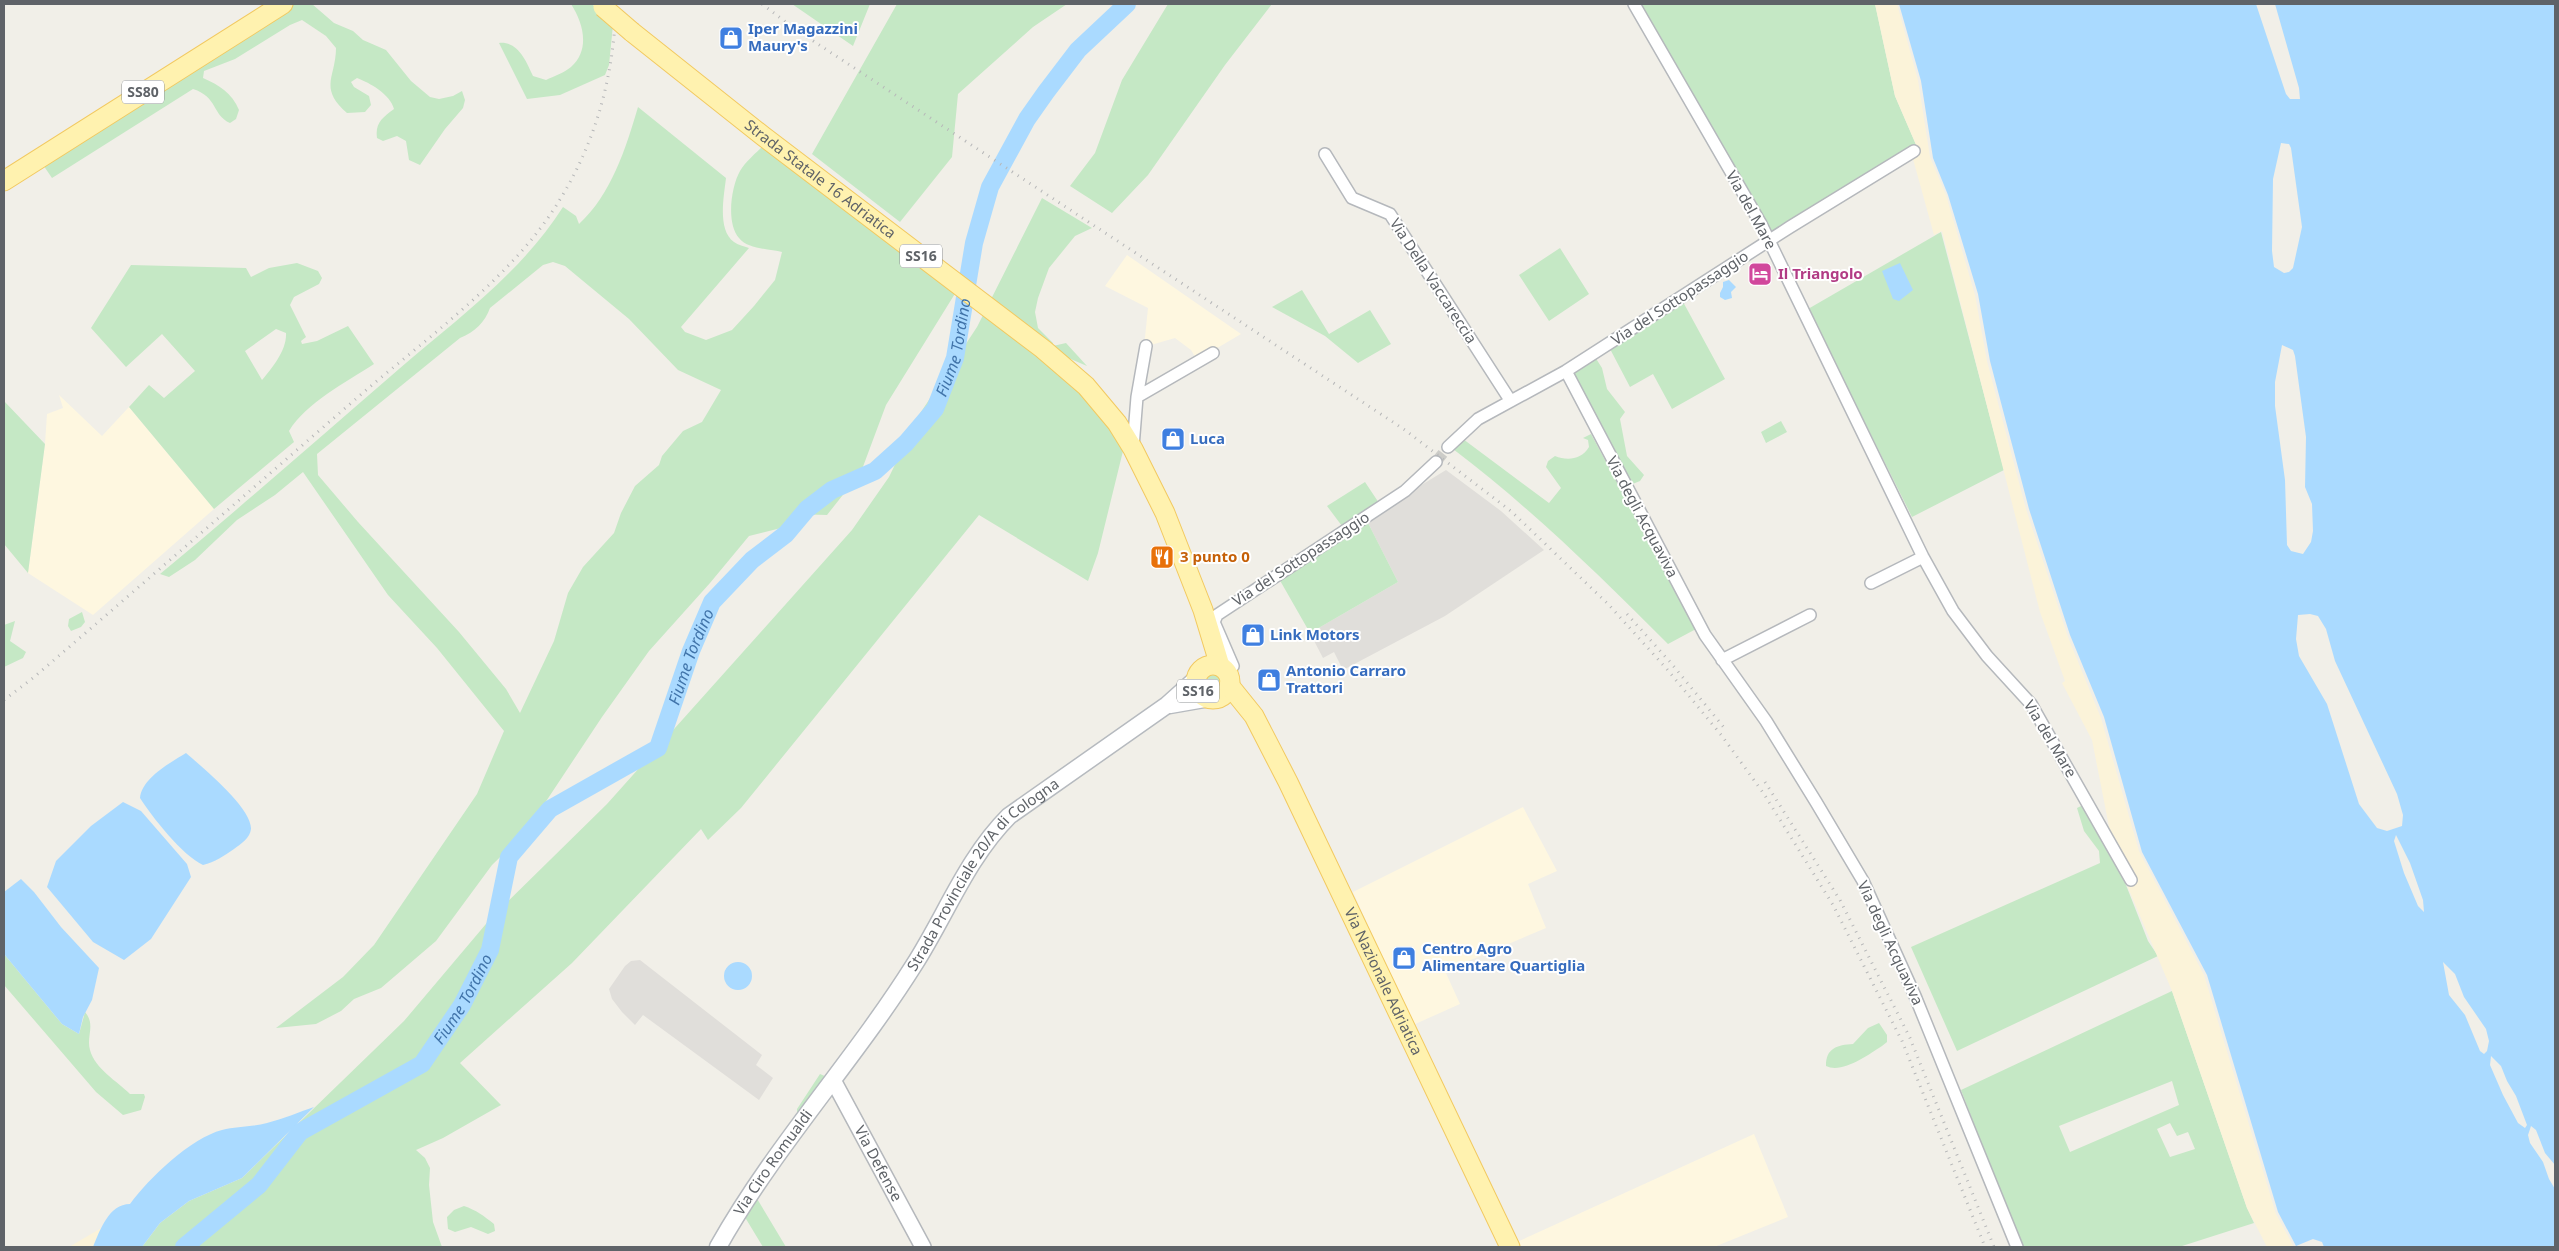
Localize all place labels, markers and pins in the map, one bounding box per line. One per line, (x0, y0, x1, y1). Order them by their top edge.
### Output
place label: Iper Magazzini Maury's (748, 18, 858, 55)
shop icon: Iper Magazzini Maury's (718, 25, 744, 51)
hotel icon: Il Triangolo (1747, 261, 1773, 287)
place label: Il Triangolo (1778, 263, 1863, 283)
shop icon: Luca (1160, 426, 1186, 452)
place label: Luca (1190, 428, 1225, 448)
restaurant icon: 3 punto 0 (1149, 544, 1175, 570)
place label: 3 punto 0 (1180, 546, 1250, 566)
shop icon: Link Motors (1240, 622, 1266, 648)
place label: Link Motors (1270, 624, 1359, 644)
place label: Antonio Carraro Trattori (1286, 660, 1406, 697)
shop icon: Antonio Carraro Trattori (1256, 667, 1282, 693)
place label: Centro Agro Alimentare Quartiglia (1422, 938, 1585, 975)
shop icon: Centro Agro Alimentare Quartiglia (1391, 945, 1417, 971)

